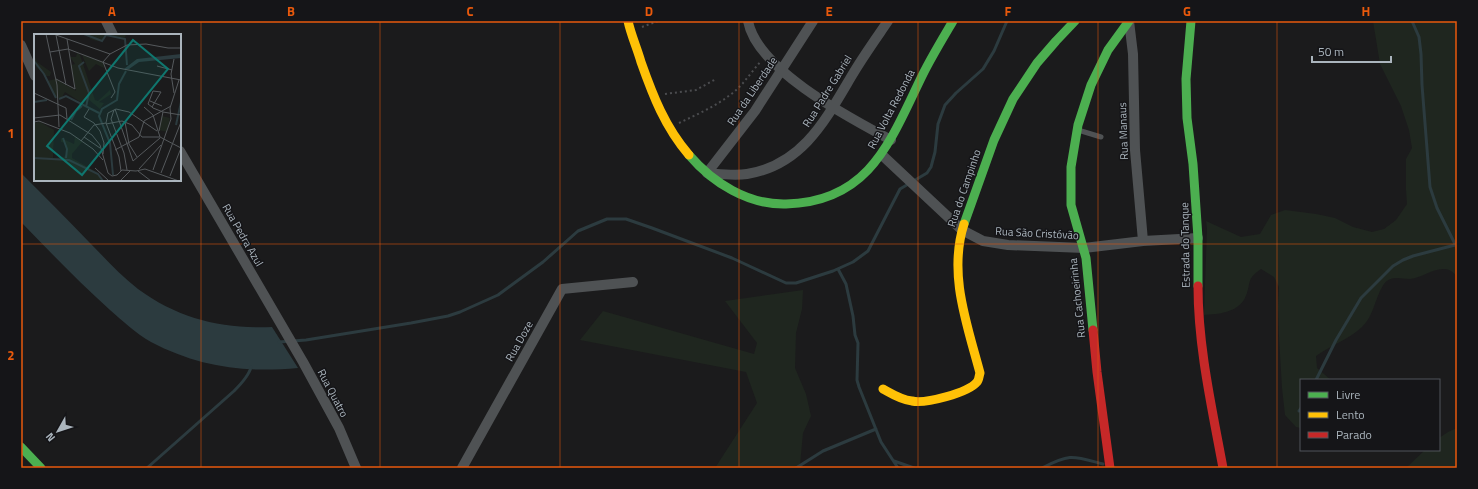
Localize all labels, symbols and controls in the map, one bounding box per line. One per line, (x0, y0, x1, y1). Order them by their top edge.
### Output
text: A (108, 1, 116, 21)
text: B (287, 1, 295, 21)
text: C (466, 1, 474, 21)
text: D (645, 1, 653, 21)
text: E (825, 1, 833, 21)
text: F (1005, 1, 1012, 21)
text: G (1183, 1, 1191, 21)
text: H (1362, 1, 1370, 21)
inset map (34, 34, 181, 181)
scale bar (1312, 38, 1391, 64)
text: 50 m (1318, 42, 1344, 61)
street label: Rua Padre Gabriel (798, 52, 856, 130)
street label: Rua da Liberdade (723, 53, 781, 128)
street label: Rua Volta Redonda (863, 66, 919, 152)
street label: Rua Manaus (1114, 102, 1132, 160)
text: 1 (7, 123, 15, 143)
street label: Rua do Campinho (943, 147, 985, 229)
street label: Rua Pedra Azul (219, 201, 267, 269)
street label: Estrada do Tanque (1176, 202, 1194, 288)
street label: Rua São Cristóvão (995, 223, 1079, 243)
street label: Rua Cachoeirinha (1065, 257, 1089, 339)
street label: Rua Doze (501, 318, 537, 364)
text: 2 (7, 345, 15, 365)
street label: Rua Quatro (314, 366, 352, 420)
legend (1300, 379, 1440, 451)
text: Livre (1336, 385, 1360, 404)
text: Lento (1336, 405, 1365, 424)
north arrow (38, 411, 78, 451)
text: Parado (1336, 425, 1372, 444)
text: N (42, 429, 59, 445)

